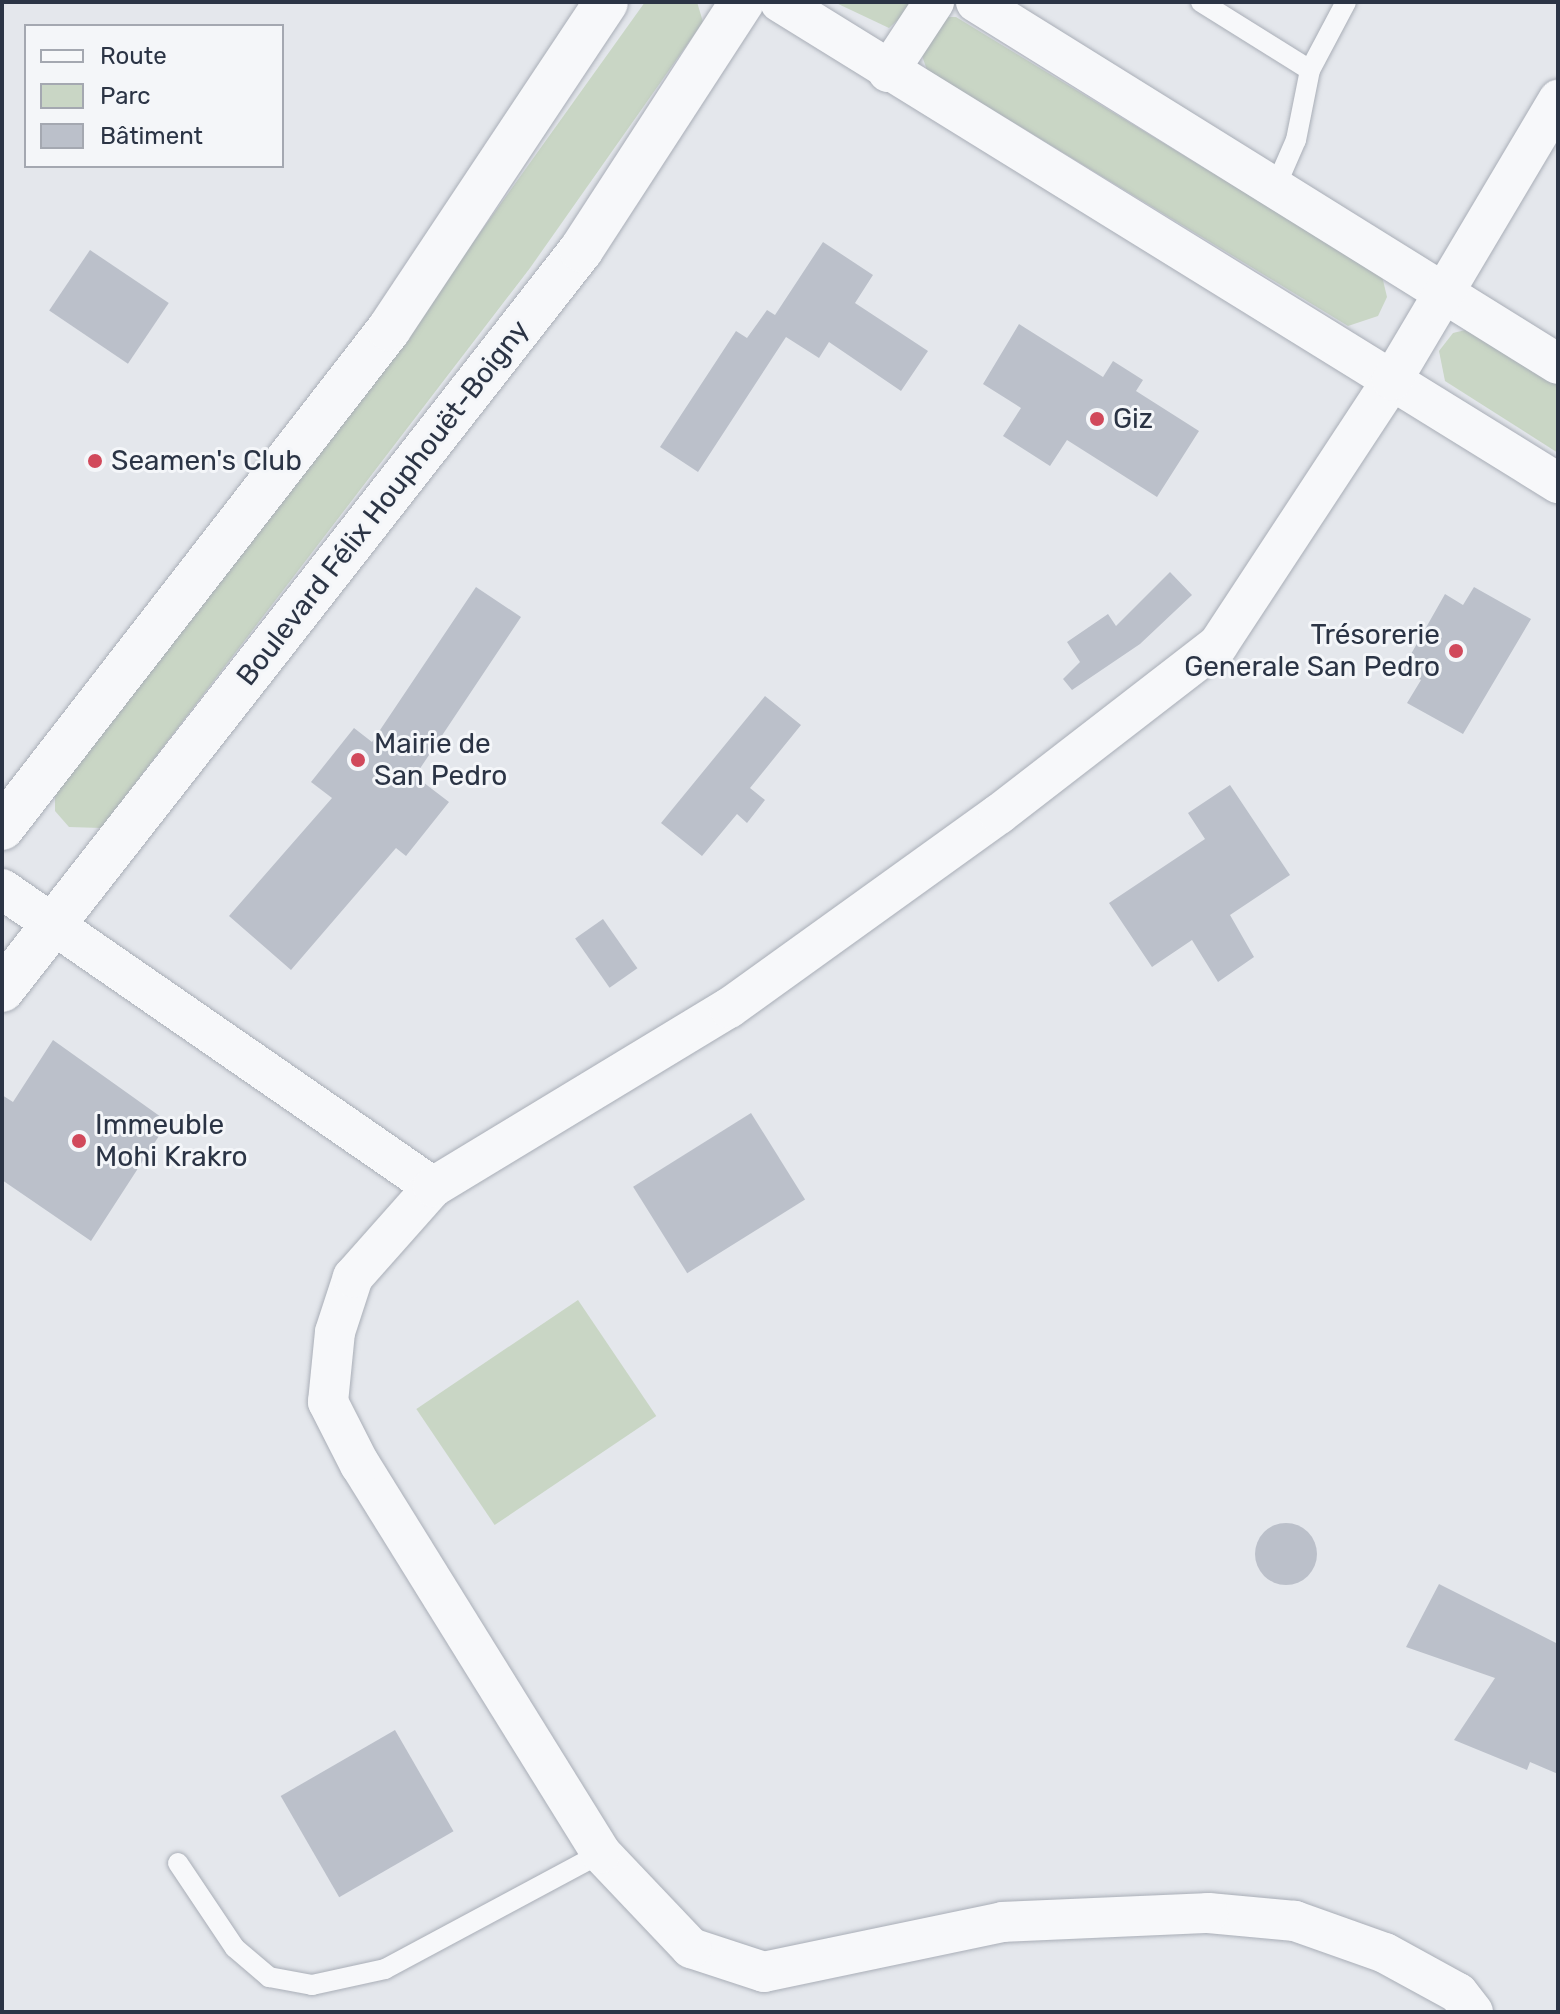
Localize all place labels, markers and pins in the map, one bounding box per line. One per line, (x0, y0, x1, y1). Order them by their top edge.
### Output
place label: Giz (1113, 402, 1153, 436)
marker: Giz (1088, 410, 1106, 428)
place label: Seamen's Club (111, 444, 302, 478)
marker: Seamen's Club (86, 452, 104, 470)
place label: Trésorerie Generale San Pedro (1184, 618, 1440, 684)
marker: Trésorerie Generale San Pedro (1447, 642, 1465, 660)
place label: Mairie de San Pedro (374, 727, 507, 793)
marker: Mairie de San Pedro (349, 751, 367, 769)
place label: Immeuble Mohi Krakro (95, 1108, 248, 1174)
marker: Immeuble Mohi Krakro (70, 1132, 88, 1150)

